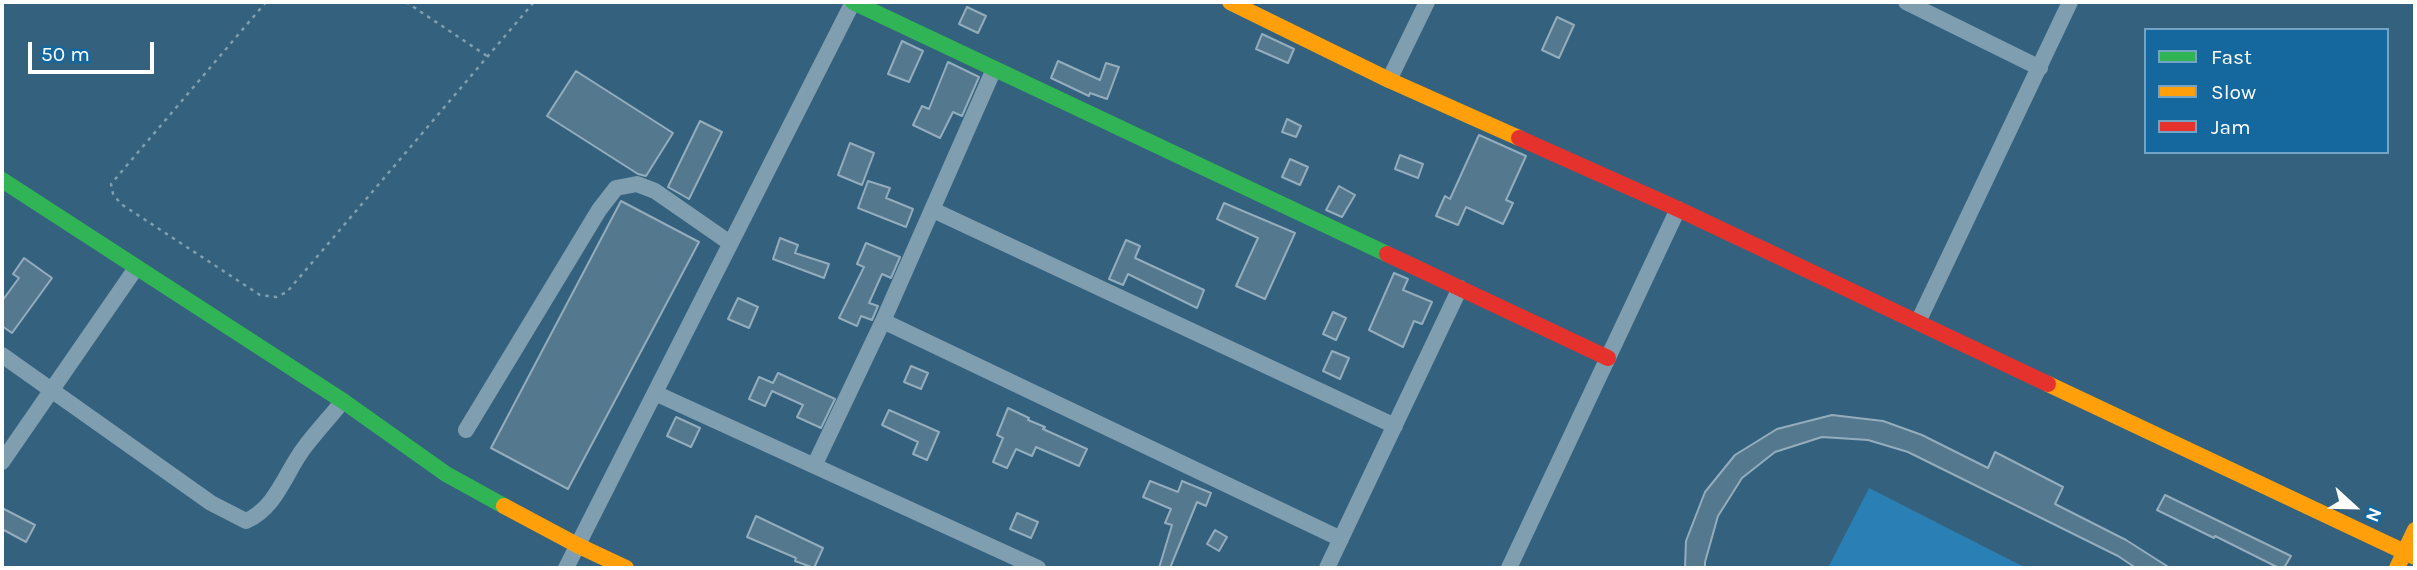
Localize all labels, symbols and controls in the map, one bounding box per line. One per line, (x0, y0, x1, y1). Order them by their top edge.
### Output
scale bar (32, 28, 158, 72)
legend (2144, 28, 2389, 154)
text: 50 m (41, 42, 90, 66)
text: Fast (2211, 45, 2252, 69)
text: Slow (2211, 80, 2256, 104)
text: Jam (2211, 115, 2251, 139)
north arrow (2319, 472, 2389, 542)
text: N (2361, 504, 2386, 525)

